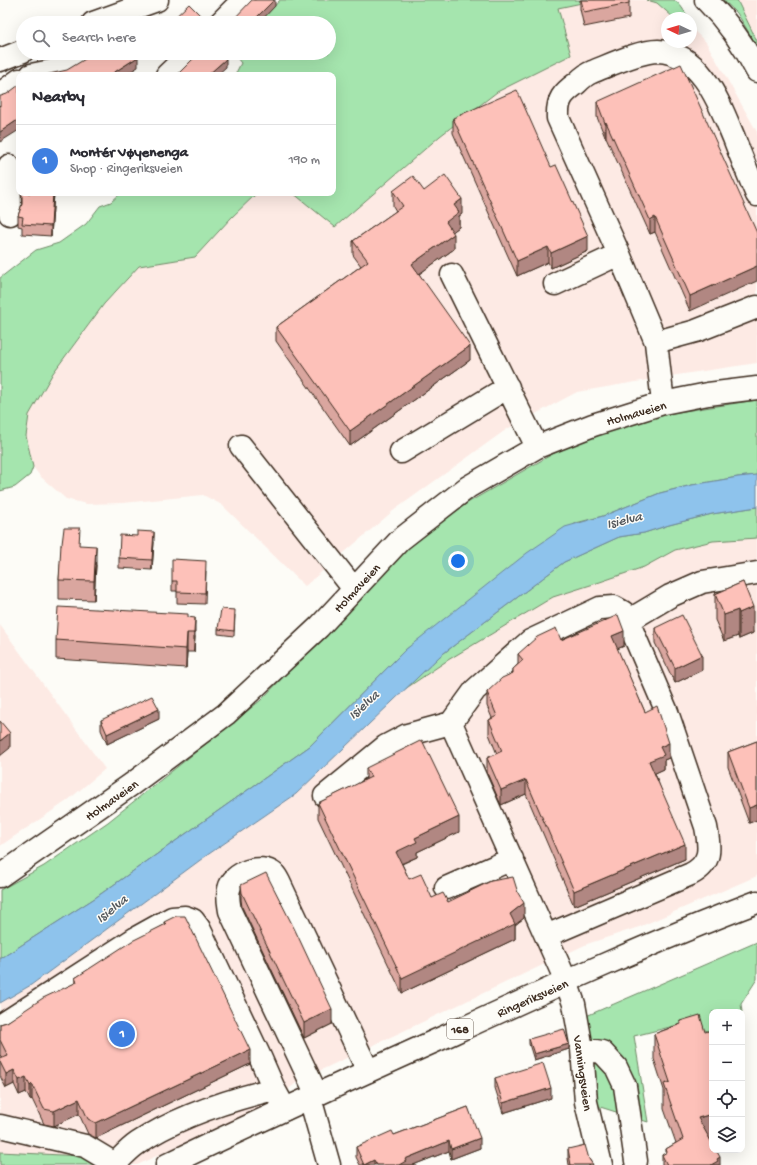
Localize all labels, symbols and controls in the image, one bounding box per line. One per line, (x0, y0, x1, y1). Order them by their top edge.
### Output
north arrow (661, 12, 697, 48)
search box (16, 16, 336, 60)
icon: search (30, 27, 52, 49)
text: Search here (62, 29, 136, 47)
text: Nearby (32, 88, 85, 108)
text: Montér Vøyenenga (70, 144, 188, 162)
text: 1 (42, 153, 48, 168)
text: 190 m (289, 153, 320, 168)
text: Shop · Ringeriksveien (70, 162, 182, 177)
street label: Holmaveien (605, 398, 669, 430)
water label: Isielva (605, 509, 645, 534)
your location (448, 551, 468, 571)
street label: Holmaveien (331, 560, 385, 616)
water label: Isielva (346, 687, 385, 724)
street label: Holmaveien (83, 777, 143, 825)
water label: Isielva (93, 891, 133, 928)
street label: Ringeriksveien (495, 977, 572, 1022)
map controls (709, 1009, 745, 1153)
button: + (709, 1009, 745, 1045)
pin: 1 (109, 1019, 135, 1049)
road number: 168 (447, 1019, 473, 1039)
street label: Vanningsveien (569, 1034, 594, 1113)
button: − (709, 1045, 745, 1081)
button: locate (709, 1081, 745, 1117)
button: layers (709, 1117, 745, 1153)

